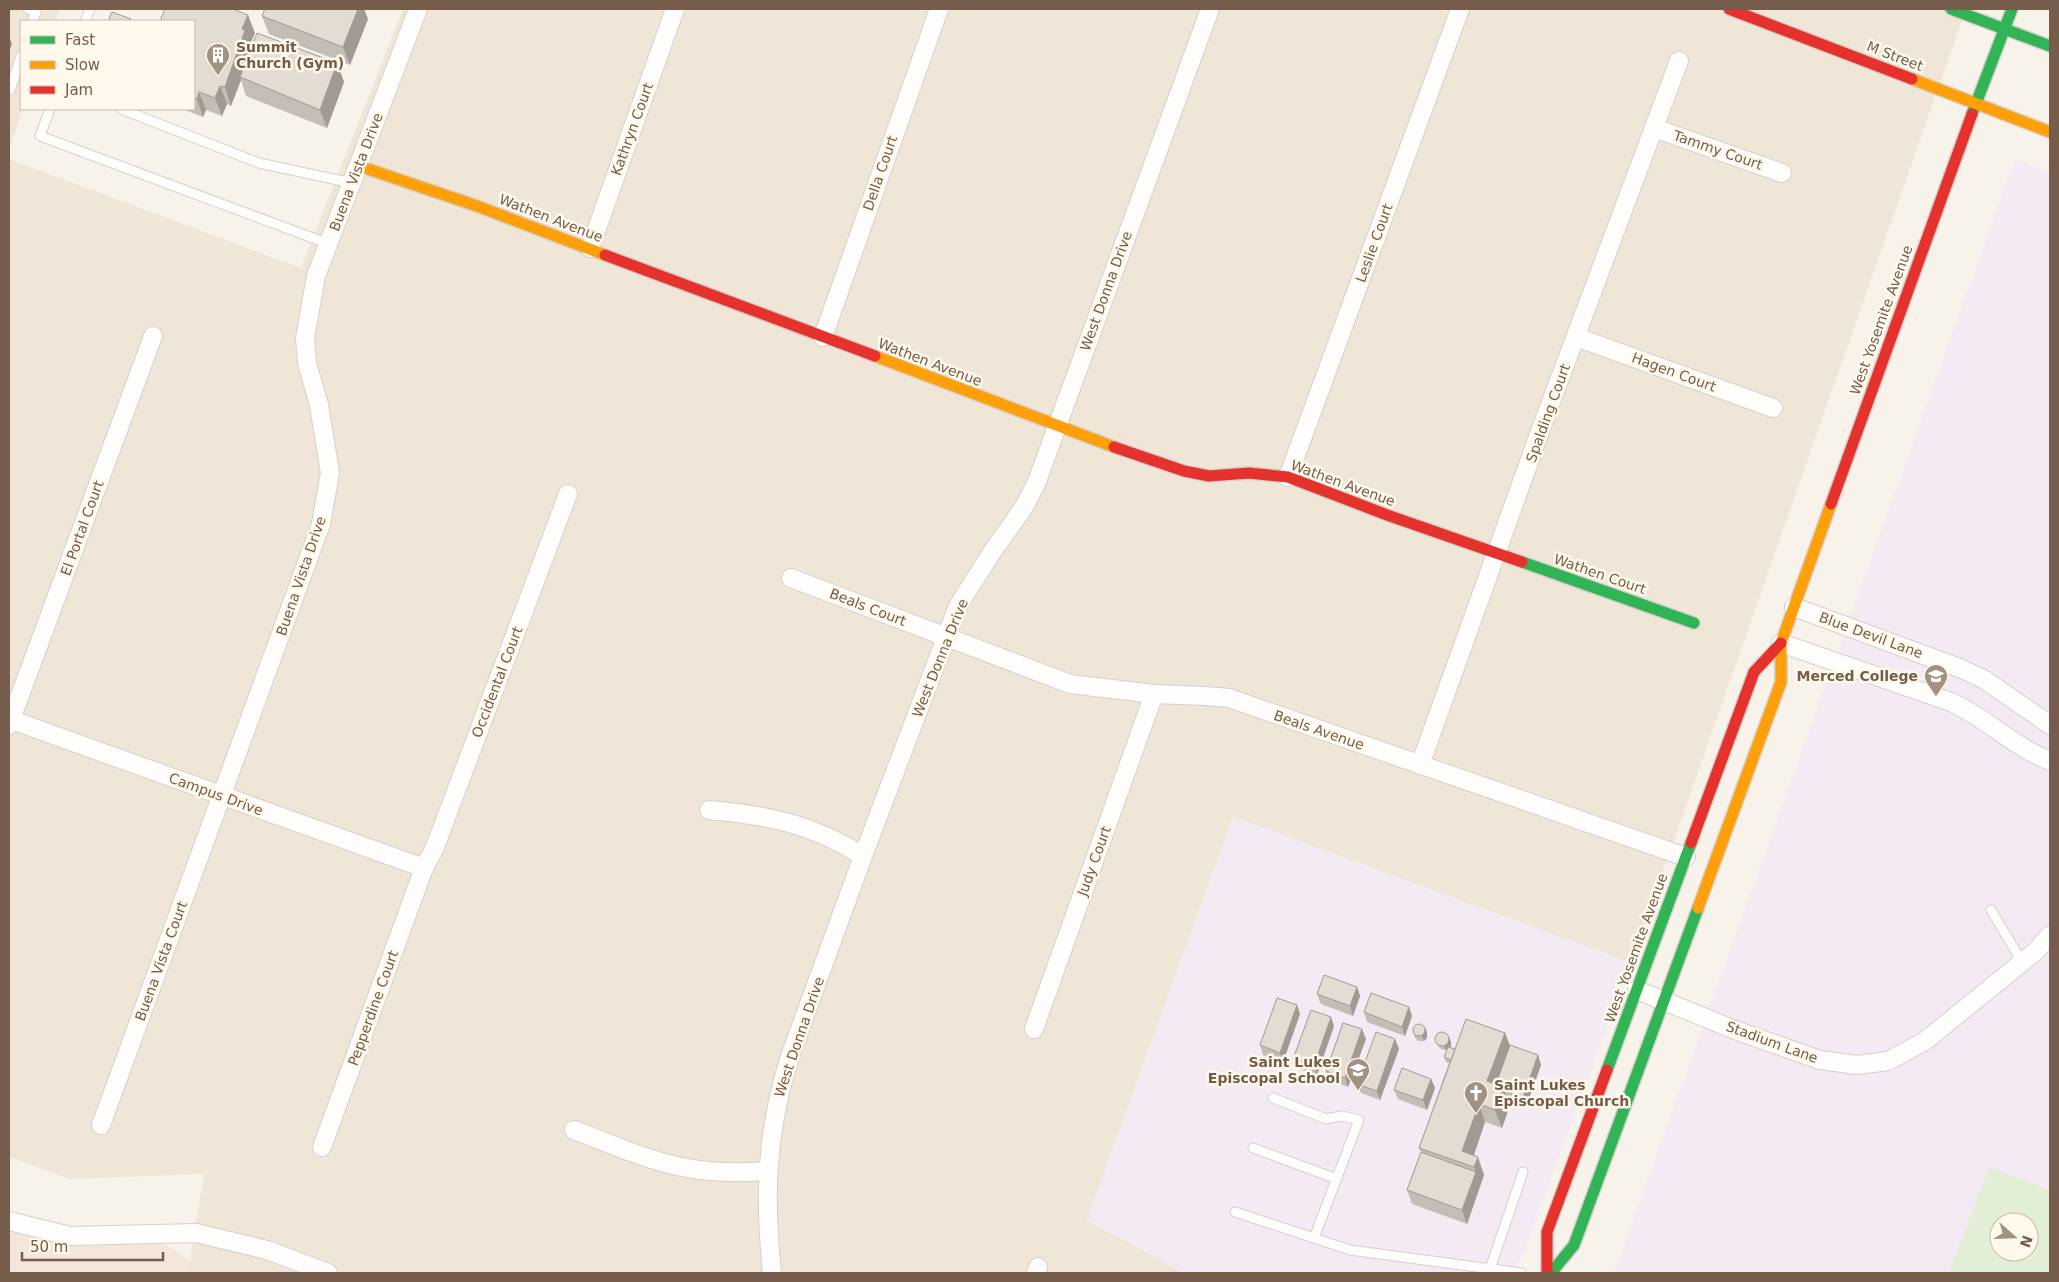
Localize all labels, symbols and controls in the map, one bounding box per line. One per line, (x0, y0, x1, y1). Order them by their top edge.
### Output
legend (20, 20, 195, 110)
text: Fast (65, 31, 95, 49)
street label: M Street (1865, 38, 1926, 74)
place label: Summit Church (Gym) (236, 39, 344, 71)
building icon: Summit Church (Gym) (205, 42, 231, 76)
text: Slow (65, 56, 100, 74)
street label: Kathryn Court (608, 80, 656, 178)
text: Jam (64, 81, 93, 99)
street label: Buena Vista Drive (326, 111, 386, 233)
street label: Tammy Court (1670, 127, 1765, 173)
street label: Della Court (860, 133, 901, 213)
street label: Wathen Avenue (497, 191, 605, 245)
street label: Leslie Court (1352, 201, 1396, 285)
street label: West Donna Drive (1077, 229, 1135, 353)
street label: West Yosemite Avenue (1846, 243, 1916, 397)
street label: Wathen Avenue (876, 335, 984, 389)
street label: Hagen Court (1630, 349, 1719, 395)
street label: Spalding Court (1523, 361, 1573, 464)
street label: Wathen Avenue (1289, 457, 1397, 509)
street label: El Portal Court (57, 478, 107, 578)
street label: Buena Vista Drive (273, 514, 329, 638)
street label: Wathen Court (1552, 551, 1649, 597)
street label: Beals Court (827, 585, 909, 629)
street label: West Donna Drive (909, 596, 971, 720)
street label: Blue Devil Lane (1817, 609, 1925, 661)
street label: Occidental Court (468, 624, 526, 740)
school or university icon: Merced College (1923, 663, 1949, 697)
place label: Merced College (1796, 668, 1918, 684)
street label: Beals Avenue (1272, 707, 1366, 753)
street label: Campus Drive (167, 770, 265, 818)
street label: Judy Court (1074, 823, 1114, 899)
street label: West Yosemite Avenue (1601, 871, 1671, 1025)
street label: Buena Vista Court (132, 898, 190, 1023)
street label: Pepperdine Court (345, 948, 401, 1068)
street label: West Donna Drive (771, 975, 827, 1099)
street label: Stadium Lane (1724, 1018, 1820, 1066)
place label: Saint Lukes Episcopal School (1208, 1054, 1340, 1086)
school or university icon: Saint Lukes Episcopal School (1345, 1057, 1371, 1091)
place label: Saint Lukes Episcopal Church (1494, 1077, 1629, 1109)
church icon: Saint Lukes Episcopal Church (1463, 1080, 1489, 1114)
north arrow (1989, 1212, 2039, 1262)
scale bar (22, 1230, 164, 1262)
text: N (2017, 1233, 2036, 1250)
text: 50 m (30, 1238, 68, 1256)

